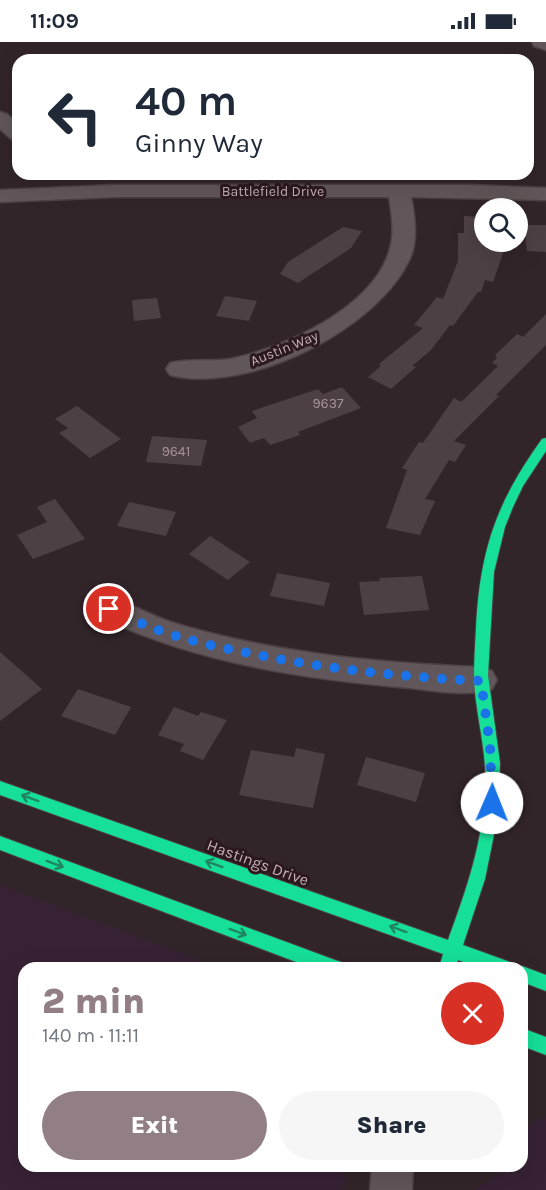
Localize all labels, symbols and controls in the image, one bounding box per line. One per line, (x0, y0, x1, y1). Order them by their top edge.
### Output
text: 11:09 (30, 8, 79, 34)
text: 40 m (135, 76, 237, 126)
icon: left (36, 78, 114, 156)
text: Ginny Way (135, 127, 263, 159)
street label: Battlefield Drive (222, 183, 324, 200)
map controls (474, 198, 528, 252)
button: search (474, 198, 528, 252)
street label: Austin Way (248, 327, 321, 370)
house number: 9637 (313, 395, 344, 412)
house number: 9641 (162, 443, 190, 460)
pin (83, 583, 134, 634)
icon: arrive (92, 592, 125, 625)
position arrow (460, 771, 524, 835)
one-way arrow (22, 792, 40, 803)
street label: Hastings Drive (204, 835, 311, 890)
one-way arrow (205, 857, 224, 868)
one-way arrow (45, 859, 64, 870)
one-way arrow (389, 922, 408, 933)
one-way arrow (228, 927, 247, 938)
text: 2 min (42, 980, 145, 1022)
button: close (441, 982, 504, 1045)
text: 140 m · 11:11 (42, 1024, 139, 1047)
button: Exit (42, 1091, 267, 1160)
button: Share (279, 1091, 504, 1160)

